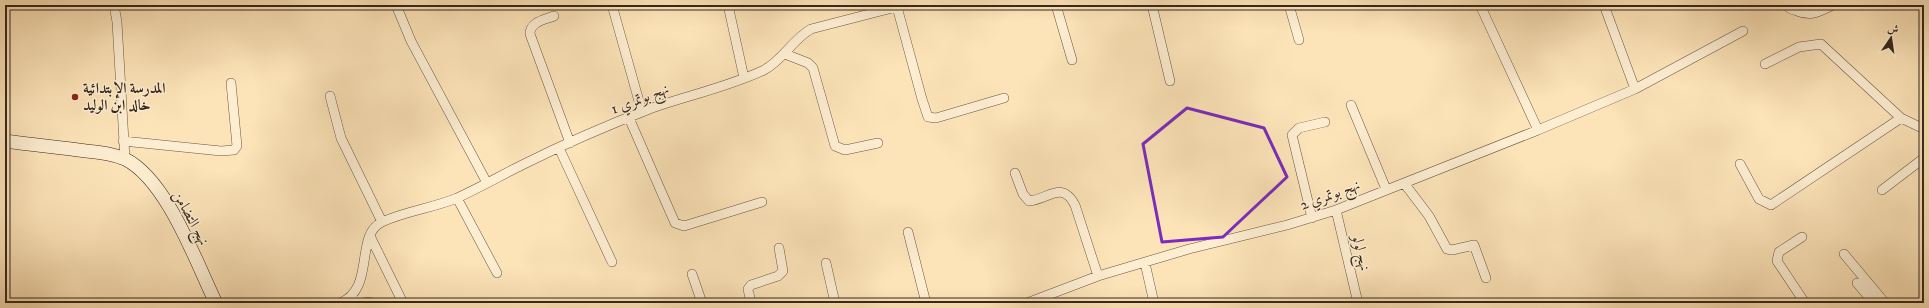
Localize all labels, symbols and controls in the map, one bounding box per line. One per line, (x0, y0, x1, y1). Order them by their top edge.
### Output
north arrow (1871, 18, 1911, 58)
text: ش (1886, 21, 1900, 37)
place label: المدرسة الإبتدائية خالد ابن الوليد (83, 79, 165, 115)
street label: نهج بوتمري 1 (608, 79, 673, 122)
marker: المدرسة الإبتدائية خالد ابن الوليد (70, 92, 80, 102)
street label: نهج بوتمري 2 (1297, 175, 1364, 218)
street label: نهج التضامن (165, 187, 213, 251)
street label: نهج لولو (1343, 231, 1374, 274)

